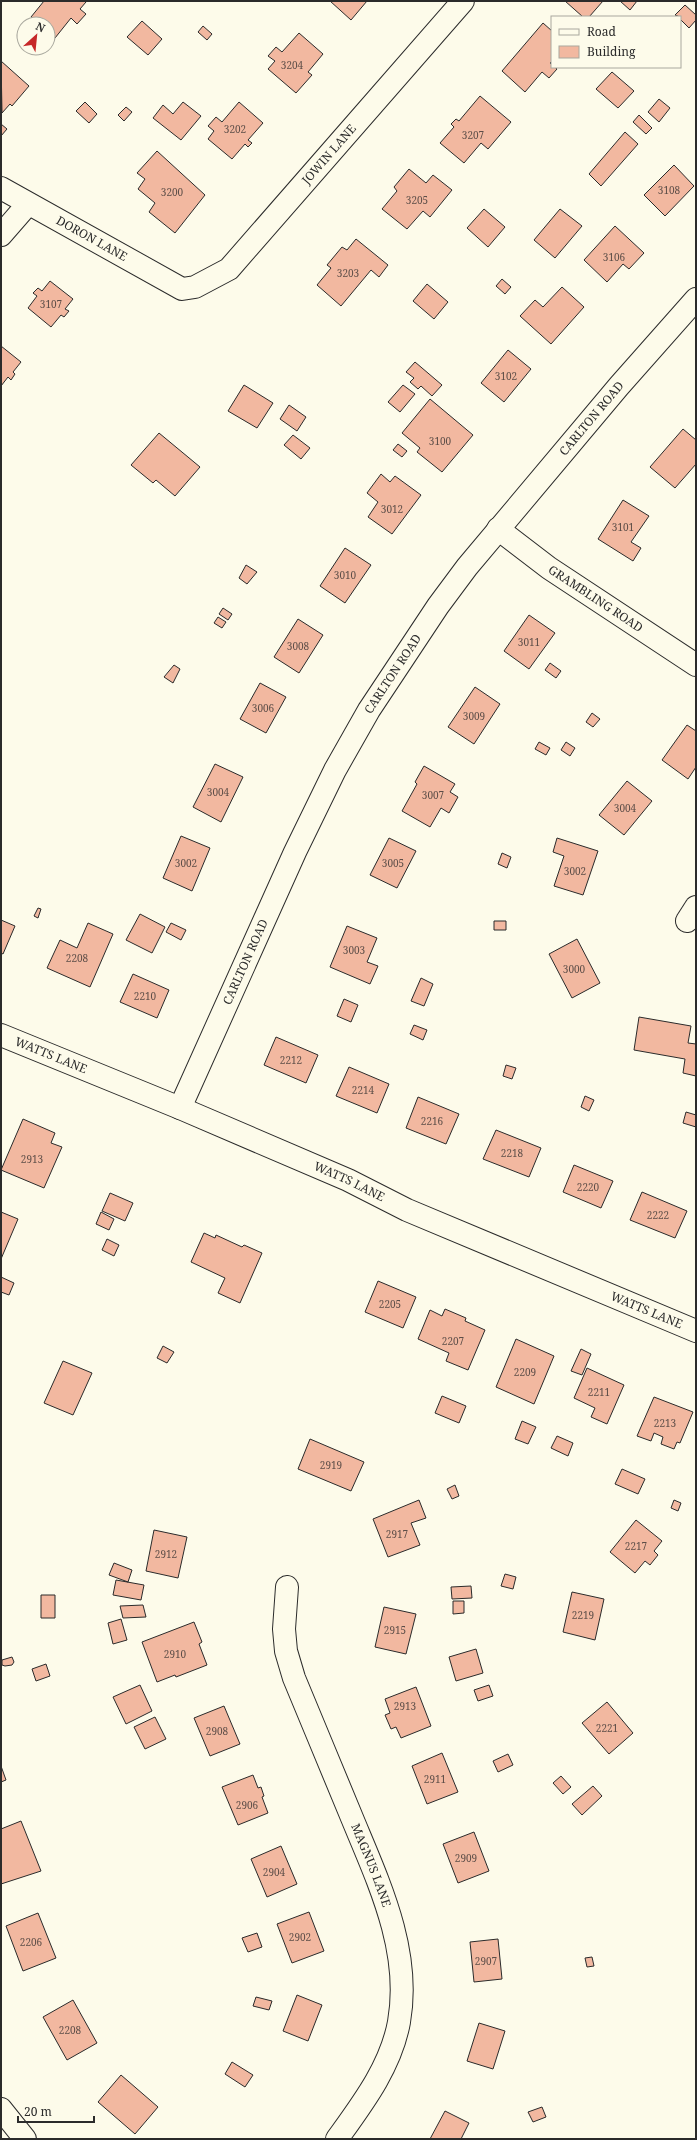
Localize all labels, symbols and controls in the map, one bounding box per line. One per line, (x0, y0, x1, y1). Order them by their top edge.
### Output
north arrow (16, 16, 56, 56)
legend (551, 16, 681, 68)
text: N (33, 18, 48, 35)
text: Road (587, 23, 617, 40)
text: Building (587, 43, 636, 60)
house number: 3204 (281, 58, 304, 72)
street label: JOWIN LANE (297, 120, 360, 189)
house number: 3202 (224, 122, 246, 136)
house number: 3207 (462, 128, 485, 142)
house number: 3108 (658, 183, 681, 197)
house number: 3200 (161, 185, 184, 199)
house number: 3205 (406, 193, 428, 207)
street label: DORON LANE (53, 212, 131, 265)
house number: 3106 (603, 250, 626, 264)
house number: 3203 (337, 266, 360, 280)
house number: 3107 (40, 297, 63, 311)
house number: 3102 (495, 369, 517, 383)
street label: CARLTON ROAD (555, 377, 628, 459)
house number: 3100 (429, 434, 452, 448)
house number: 3012 (381, 502, 403, 516)
house number: 3101 (612, 520, 634, 534)
street label: GRAMBLING ROAD (545, 561, 647, 636)
house number: 3010 (334, 568, 357, 582)
street label: CARLTON ROAD (360, 630, 425, 717)
house number: 3011 (518, 635, 540, 649)
house number: 3008 (287, 639, 310, 653)
house number: 3006 (252, 701, 275, 715)
house number: 3009 (463, 709, 485, 723)
house number: 3004 (207, 785, 230, 799)
house number: 3007 (422, 788, 445, 802)
house number: 3004 (614, 801, 637, 815)
house number: 3002 (175, 856, 197, 870)
house number: 3005 (382, 856, 404, 870)
house number: 3002 (564, 864, 586, 878)
street label: CARLTON ROAD (218, 916, 272, 1007)
house number: 3003 (343, 943, 366, 957)
house number: 2208 (66, 951, 89, 965)
house number: 3000 (563, 962, 586, 976)
house number: 2210 (134, 989, 157, 1003)
street label: WATTS LANE (13, 1033, 90, 1077)
house number: 2212 (280, 1053, 302, 1067)
house number: 2214 (352, 1083, 375, 1097)
house number: 2216 (421, 1114, 444, 1128)
house number: 2218 (501, 1146, 524, 1160)
house number: 2913 (21, 1152, 44, 1166)
street label: WATTS LANE (311, 1157, 388, 1205)
house number: 2220 (577, 1180, 600, 1194)
house number: 2222 (647, 1208, 669, 1222)
street label: WATTS LANE (608, 1287, 685, 1332)
house number: 2205 (379, 1297, 401, 1311)
house number: 2207 (442, 1334, 465, 1348)
house number: 2209 (514, 1365, 536, 1379)
house number: 2211 (588, 1385, 610, 1399)
house number: 2213 (654, 1416, 677, 1430)
house number: 2919 (320, 1458, 342, 1472)
house number: 2917 (386, 1527, 409, 1541)
house number: 2217 (625, 1539, 648, 1553)
house number: 2912 (155, 1547, 177, 1561)
house number: 2219 (572, 1608, 594, 1622)
house number: 2915 (384, 1623, 406, 1637)
house number: 2910 (164, 1647, 187, 1661)
house number: 2913 (394, 1699, 417, 1713)
house number: 2221 (596, 1721, 618, 1735)
house number: 2908 (206, 1724, 229, 1738)
house number: 2911 (424, 1772, 446, 1786)
house number: 2906 (236, 1798, 259, 1812)
street label: MAGNUS LANE (347, 1821, 395, 1909)
house number: 2909 (455, 1851, 477, 1865)
house number: 2904 (263, 1865, 286, 1879)
house number: 2902 (289, 1930, 311, 1944)
house number: 2206 (20, 1935, 43, 1949)
house number: 2907 (475, 1954, 498, 1968)
house number: 2208 (59, 2023, 82, 2037)
scale bar (18, 2098, 94, 2124)
text: 20 m (24, 2103, 52, 2120)

